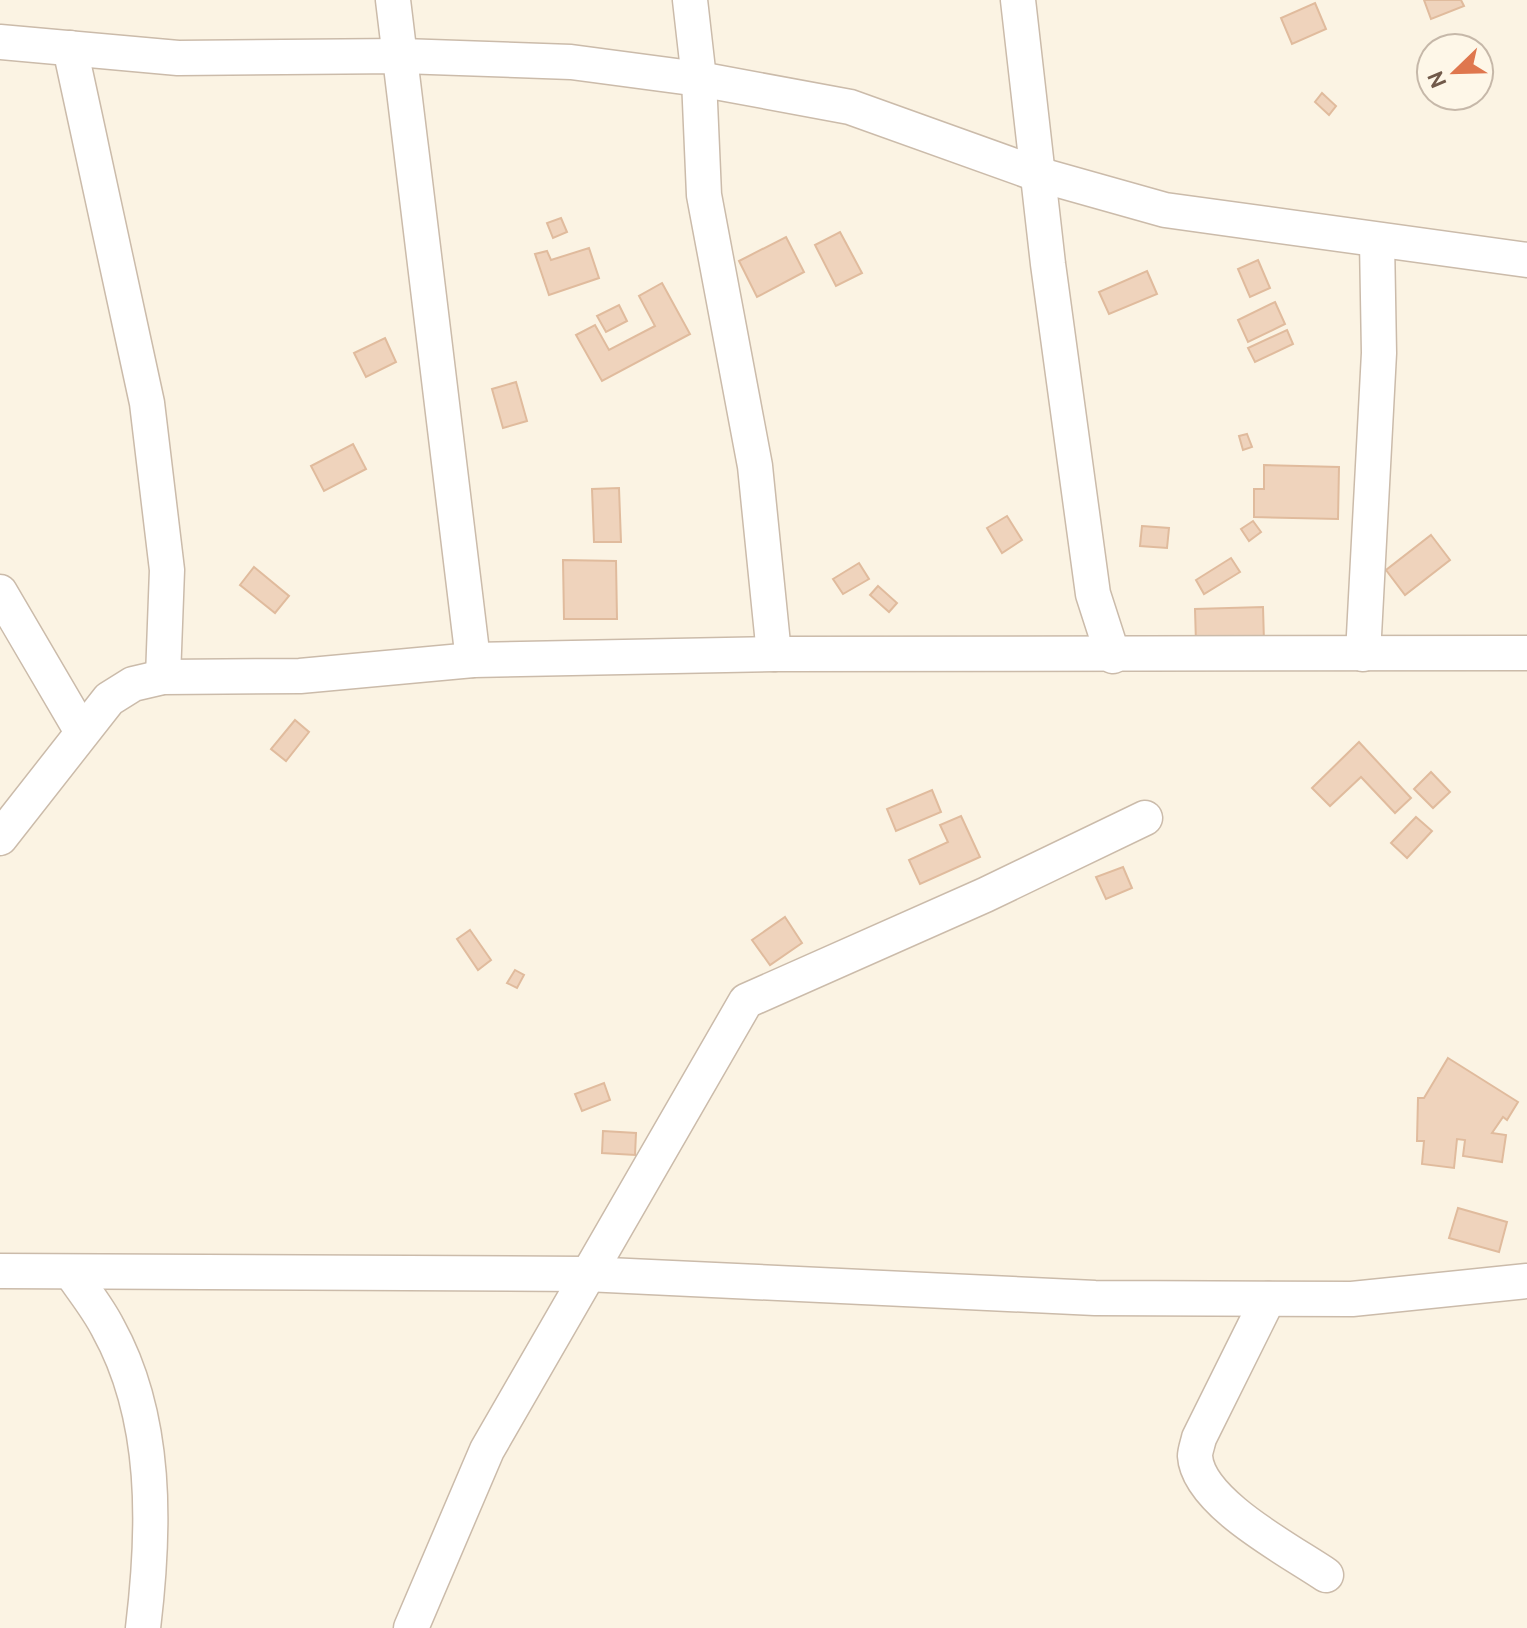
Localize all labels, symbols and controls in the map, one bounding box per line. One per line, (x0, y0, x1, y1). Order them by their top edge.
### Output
north arrow (1415, 32, 1495, 112)
text: N (1422, 67, 1453, 92)

